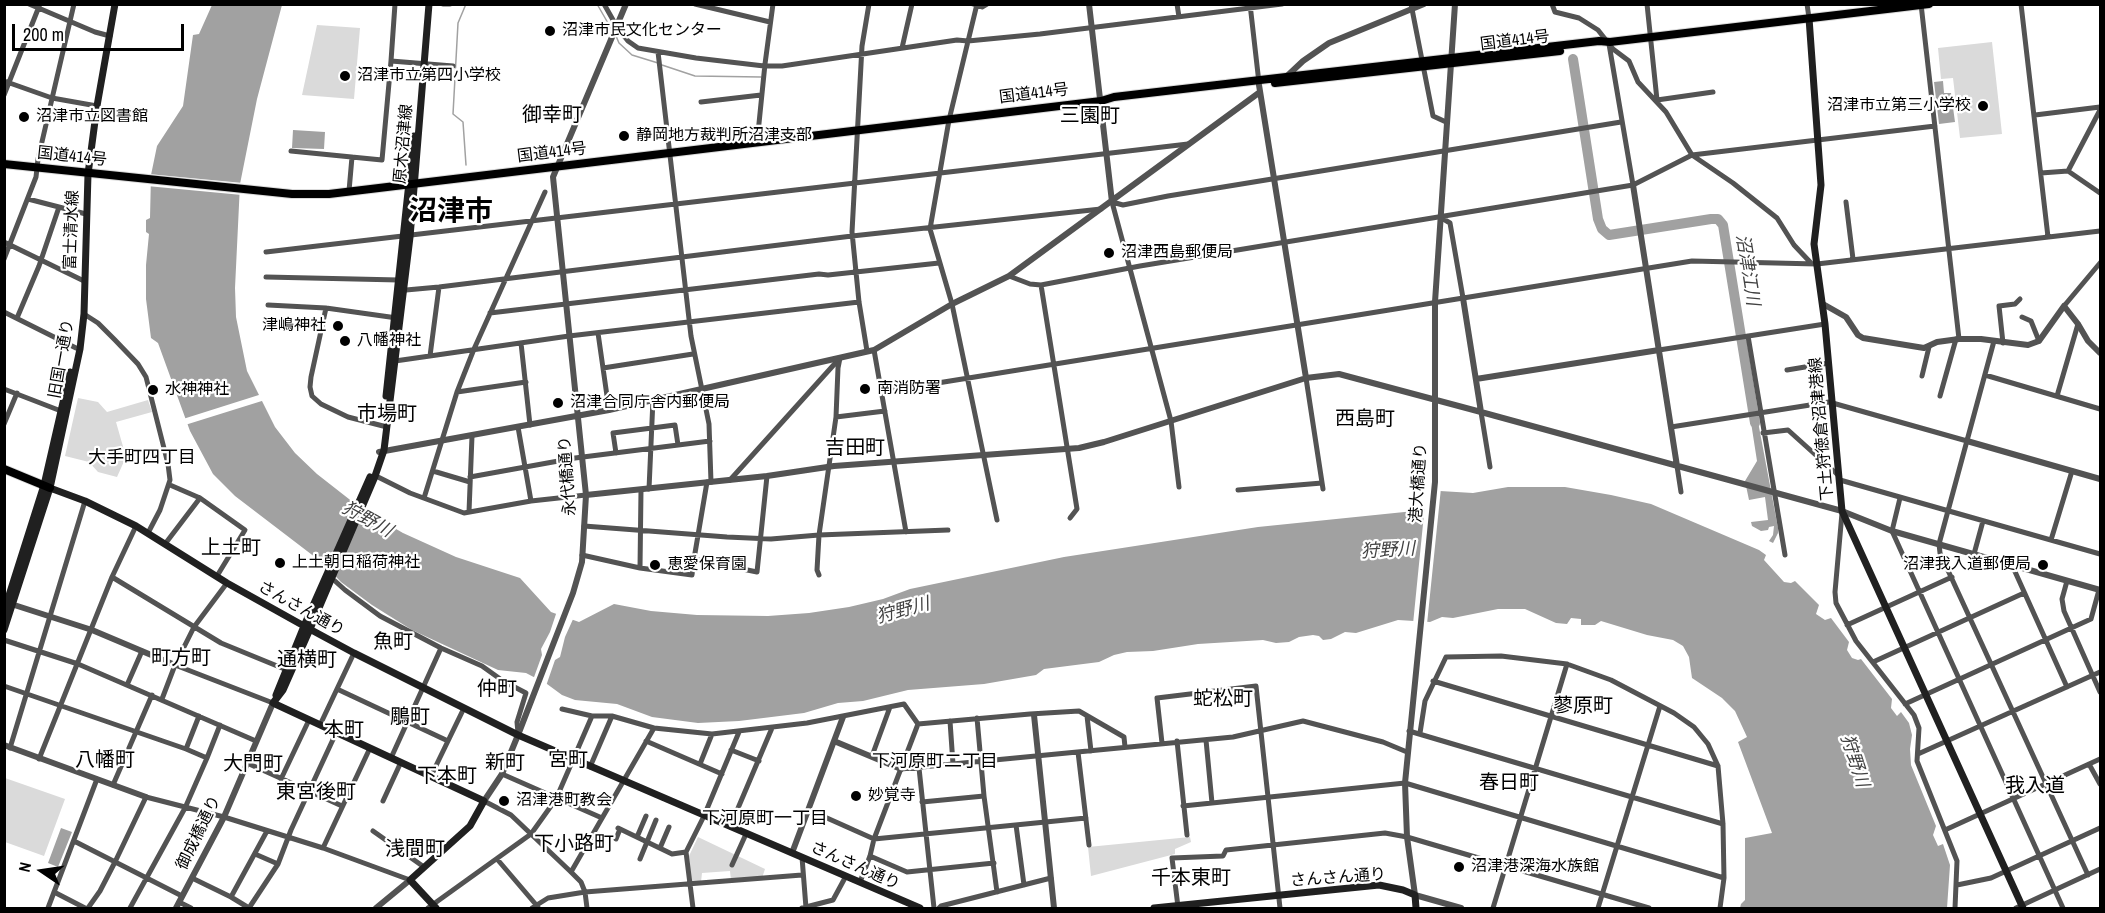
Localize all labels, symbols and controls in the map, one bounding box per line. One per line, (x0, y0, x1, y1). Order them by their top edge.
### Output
scale bar (15, 12, 188, 50)
place label: 沼津市民文化センター (562, 21, 722, 41)
text: 200 m (23, 22, 64, 47)
marker: 沼津市民文化センター (543, 24, 557, 38)
street label: 国道414号 (1479, 27, 1551, 55)
place label: 沼津市立第四小学校 (357, 66, 501, 86)
marker: 沼津市立第四小学校 (338, 69, 352, 83)
street label: 国道414号 (998, 80, 1070, 108)
place label: 沼津市立第三小学校 (1827, 96, 1971, 116)
marker: 沼津市立第三小学校 (1976, 99, 1990, 113)
street label: 原木沼津線 (391, 103, 417, 185)
district label: 御幸町 (522, 104, 582, 128)
district label: 三園町 (1060, 105, 1120, 129)
place label: 沼津市立図書館 (36, 107, 148, 127)
marker: 沼津市立図書館 (17, 110, 31, 124)
place label: 静岡地方裁判所沼津支部 (636, 126, 812, 146)
marker: 静岡地方裁判所沼津支部 (617, 129, 631, 143)
street label: 国道414号 (516, 139, 588, 167)
street label: 国道414号 (36, 144, 108, 170)
street label: 富士清水線 (61, 190, 83, 270)
district label: 沼津市 (409, 195, 493, 229)
water label: 沼津江川 (1731, 233, 1763, 307)
place label: 沼津西島郵便局 (1121, 243, 1233, 263)
marker: 沼津西島郵便局 (1102, 246, 1116, 260)
place label: 津嶋神社 (262, 316, 326, 336)
street label: 旧国一通り (46, 318, 78, 400)
marker: 津嶋神社 (331, 319, 345, 333)
place label: 八幡神社 (357, 331, 421, 351)
marker: 八幡神社 (338, 334, 352, 348)
street label: 下土狩徳倉沼津港線 (1806, 356, 1838, 502)
place label: 南消防署 (877, 379, 941, 399)
place label: 水神神社 (165, 380, 229, 400)
marker: 南消防署 (858, 382, 872, 396)
marker: 水神神社 (146, 383, 160, 397)
place label: 沼津合同庁舎内郵便局 (570, 393, 730, 413)
marker: 沼津合同庁舎内郵便局 (551, 396, 565, 410)
district label: 市場町 (357, 403, 417, 427)
district label: 西島町 (1335, 408, 1395, 432)
street label: 永代橋通り (556, 435, 580, 517)
district label: 吉田町 (825, 437, 885, 461)
street label: 港大橋通り (1407, 442, 1431, 524)
district label: 大手町四丁目 (88, 447, 196, 469)
water label: 狩野川 (338, 497, 396, 543)
district label: 上土町 (201, 537, 261, 561)
water label: 狩野川 (1360, 539, 1416, 563)
place label: 上土朝日稲荷神社 (292, 553, 420, 573)
place label: 恵愛保育園 (667, 555, 747, 575)
place label: 沼津我入道郵便局 (1903, 555, 2031, 575)
marker: 上土朝日稲荷神社 (273, 556, 287, 570)
marker: 恵愛保育園 (648, 558, 662, 572)
marker: 沼津我入道郵便局 (2036, 558, 2050, 572)
street label: さんさん通り (254, 577, 348, 641)
water label: 狩野川 (874, 594, 932, 628)
district label: 魚町 (373, 631, 413, 655)
district label: 町方町 (151, 647, 211, 671)
district label: 通横町 (277, 649, 337, 673)
district label: 仲町 (477, 678, 517, 702)
district label: 蛇松町 (1193, 688, 1253, 712)
district label: 蓼原町 (1553, 695, 1613, 719)
district label: 鵰町 (390, 706, 430, 730)
district label: 本町 (324, 719, 364, 743)
water label: 狩野川 (1835, 732, 1873, 790)
district label: 八幡町 (75, 749, 135, 773)
district label: 宮町 (548, 749, 588, 773)
district label: 下河原町二丁目 (872, 751, 998, 773)
district label: 新町 (485, 752, 525, 776)
district label: 大門町 (223, 753, 283, 777)
district label: 下本町 (417, 765, 477, 789)
district label: 春日町 (1479, 772, 1539, 796)
district label: 我入道 (2005, 775, 2065, 799)
district label: 東宮後町 (276, 781, 356, 805)
place label: 妙覚寺 (868, 786, 916, 806)
marker: 妙覚寺 (849, 789, 863, 803)
place label: 沼津港町教会 (516, 791, 612, 811)
street label: 御成橋通り (173, 793, 225, 873)
marker: 沼津港町教会 (497, 794, 511, 808)
district label: 下河原町一丁目 (702, 808, 828, 830)
district label: 下小路町 (534, 833, 614, 857)
district label: 浅間町 (385, 838, 445, 862)
street label: さんさん通り (807, 838, 903, 894)
north arrow (12, 841, 72, 901)
place label: 沼津港深海水族館 (1471, 857, 1599, 877)
text: N (13, 860, 36, 874)
marker: 沼津港深海水族館 (1452, 860, 1466, 874)
street label: さんさん通り (1289, 865, 1387, 891)
district label: 千本東町 (1151, 867, 1231, 891)

